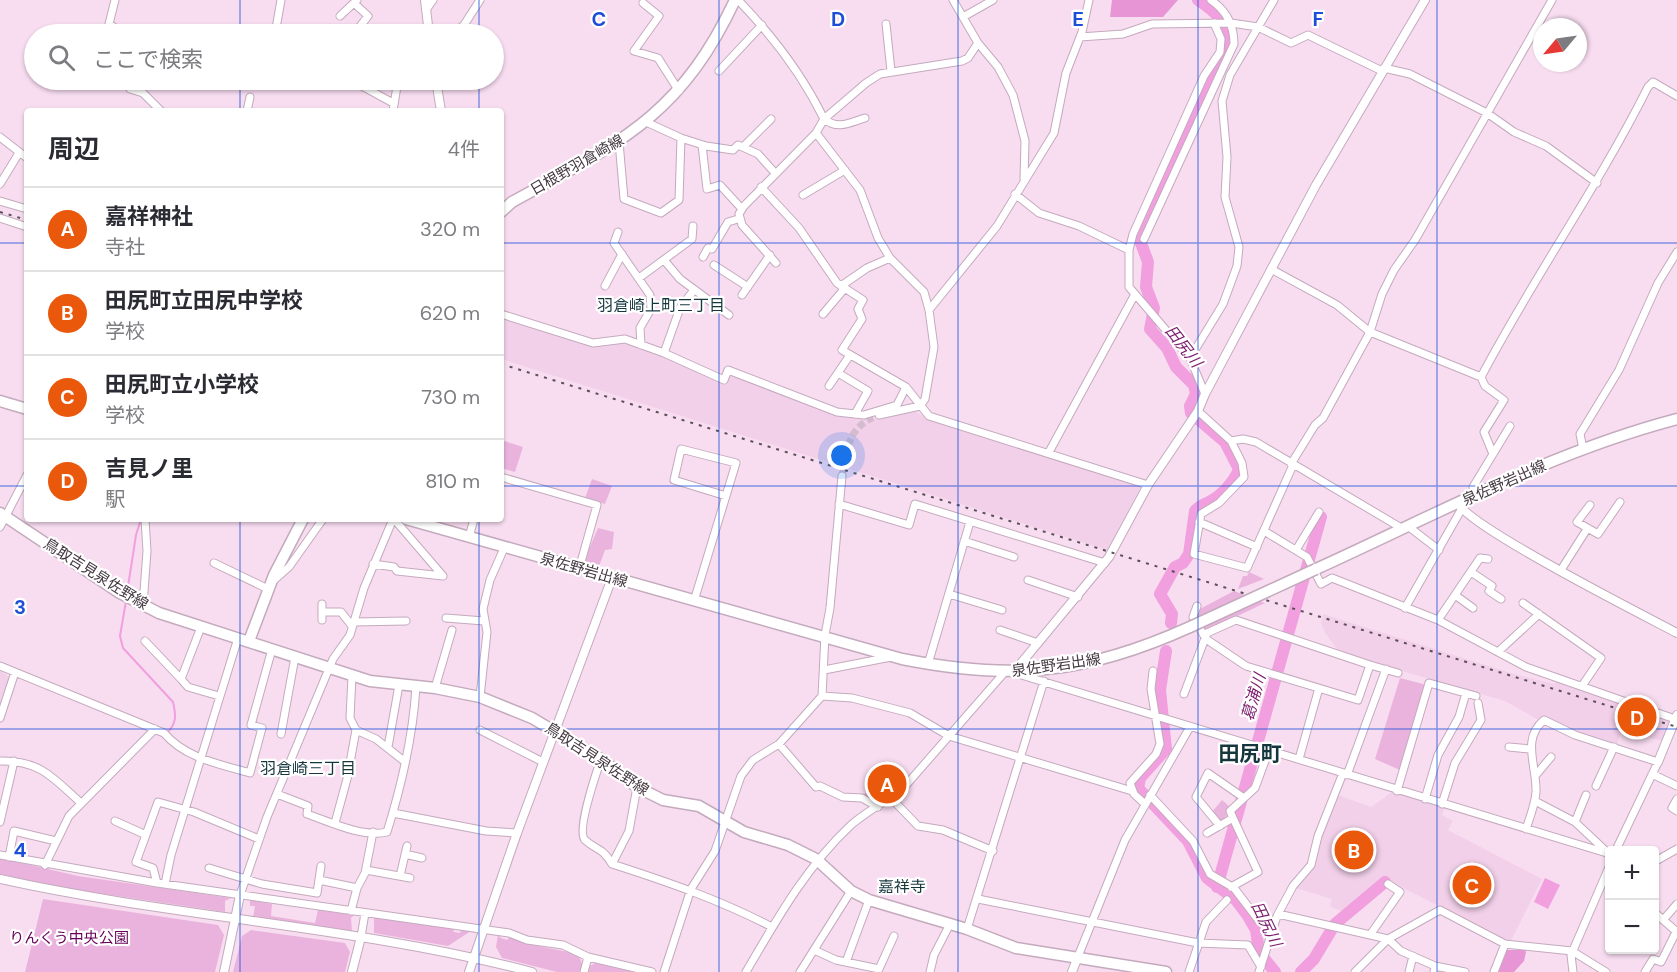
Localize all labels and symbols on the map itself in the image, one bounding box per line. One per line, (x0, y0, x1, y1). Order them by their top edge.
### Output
text: C (592, 6, 606, 32)
text: D (831, 6, 845, 32)
text: E (1072, 6, 1084, 32)
text: F (1312, 6, 1324, 32)
north arrow (1533, 18, 1587, 72)
street label: 日根野羽倉崎線 (527, 130, 627, 200)
district label: 羽倉崎上町三丁目 (597, 295, 725, 316)
water label: 田尻川 (1161, 321, 1208, 373)
your location (827, 441, 856, 470)
street label: 泉佐野岩出線 (1459, 456, 1549, 510)
street label: 鳥取吉見泉佐野線 (40, 534, 152, 614)
street label: 泉佐野岩出線 (538, 548, 630, 592)
text: 3 (14, 594, 26, 620)
street label: 泉佐野岩出線 (1010, 649, 1102, 681)
water label: 葛浦川 (1237, 669, 1271, 723)
pin: D (1618, 694, 1656, 740)
street label: 鳥取吉見泉佐野線 (541, 718, 653, 800)
district label: 田尻町 (1219, 740, 1282, 768)
district label: 羽倉崎三丁目 (260, 758, 356, 779)
pin: A (868, 762, 906, 806)
pin: B (1334, 828, 1374, 872)
text: 4 (14, 837, 27, 863)
pin: C (1452, 862, 1492, 908)
district label: 嘉祥寺 (878, 876, 926, 897)
water label: 田尻川 (1247, 898, 1287, 952)
park label: りんくう中央公園 (9, 928, 129, 948)

